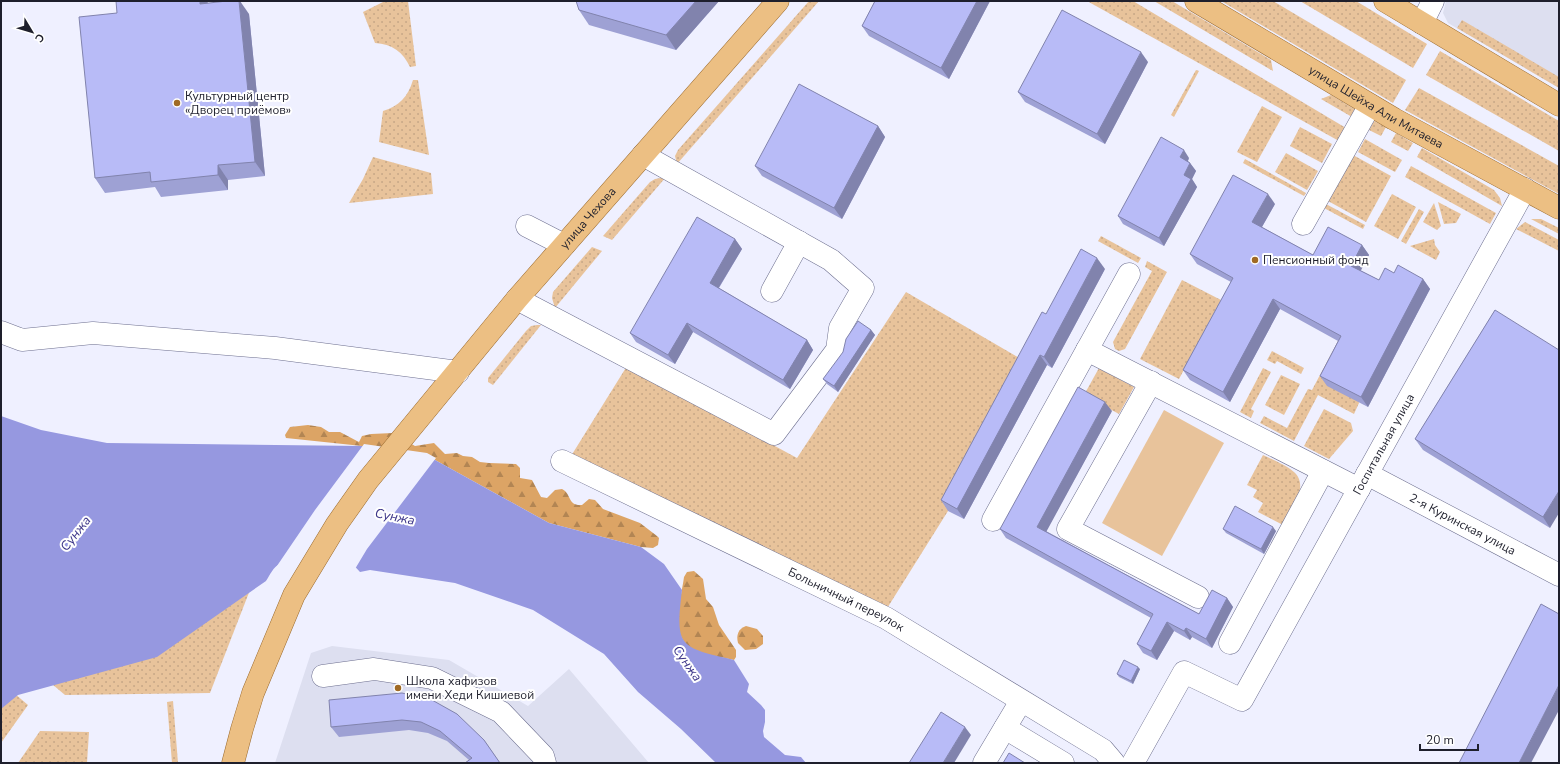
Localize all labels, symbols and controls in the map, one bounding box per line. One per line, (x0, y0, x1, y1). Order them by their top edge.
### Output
north arrow (12, 12, 52, 52)
text: С (31, 30, 48, 46)
street label: улица Шейха Али Митаева (1306, 62, 1446, 152)
place label: Культурный центр «Дворец приёмов» (185, 88, 291, 118)
marker: Культурный центр «Дворец приёмов» (172, 98, 182, 108)
street label: улица Чехова (556, 184, 619, 252)
place label: Пенсионный фонд (1263, 252, 1369, 268)
marker: Пенсионный фонд (1250, 255, 1260, 265)
street label: Госпитальная улица (1349, 391, 1418, 498)
street label: 2-я Куринская улица (1407, 490, 1519, 559)
water label: Сунжа (373, 504, 416, 530)
water label: Сунжа (56, 512, 95, 555)
street label: Больничный переулок (785, 564, 908, 635)
water label: Сунжа (668, 642, 706, 685)
place label: Школа хафизов имени Хеди Кишиевой (406, 673, 534, 703)
marker: Школа хафизов имени Хеди Кишиевой (393, 683, 403, 693)
scale bar (1420, 726, 1478, 752)
text: 20 m (1426, 732, 1454, 748)

